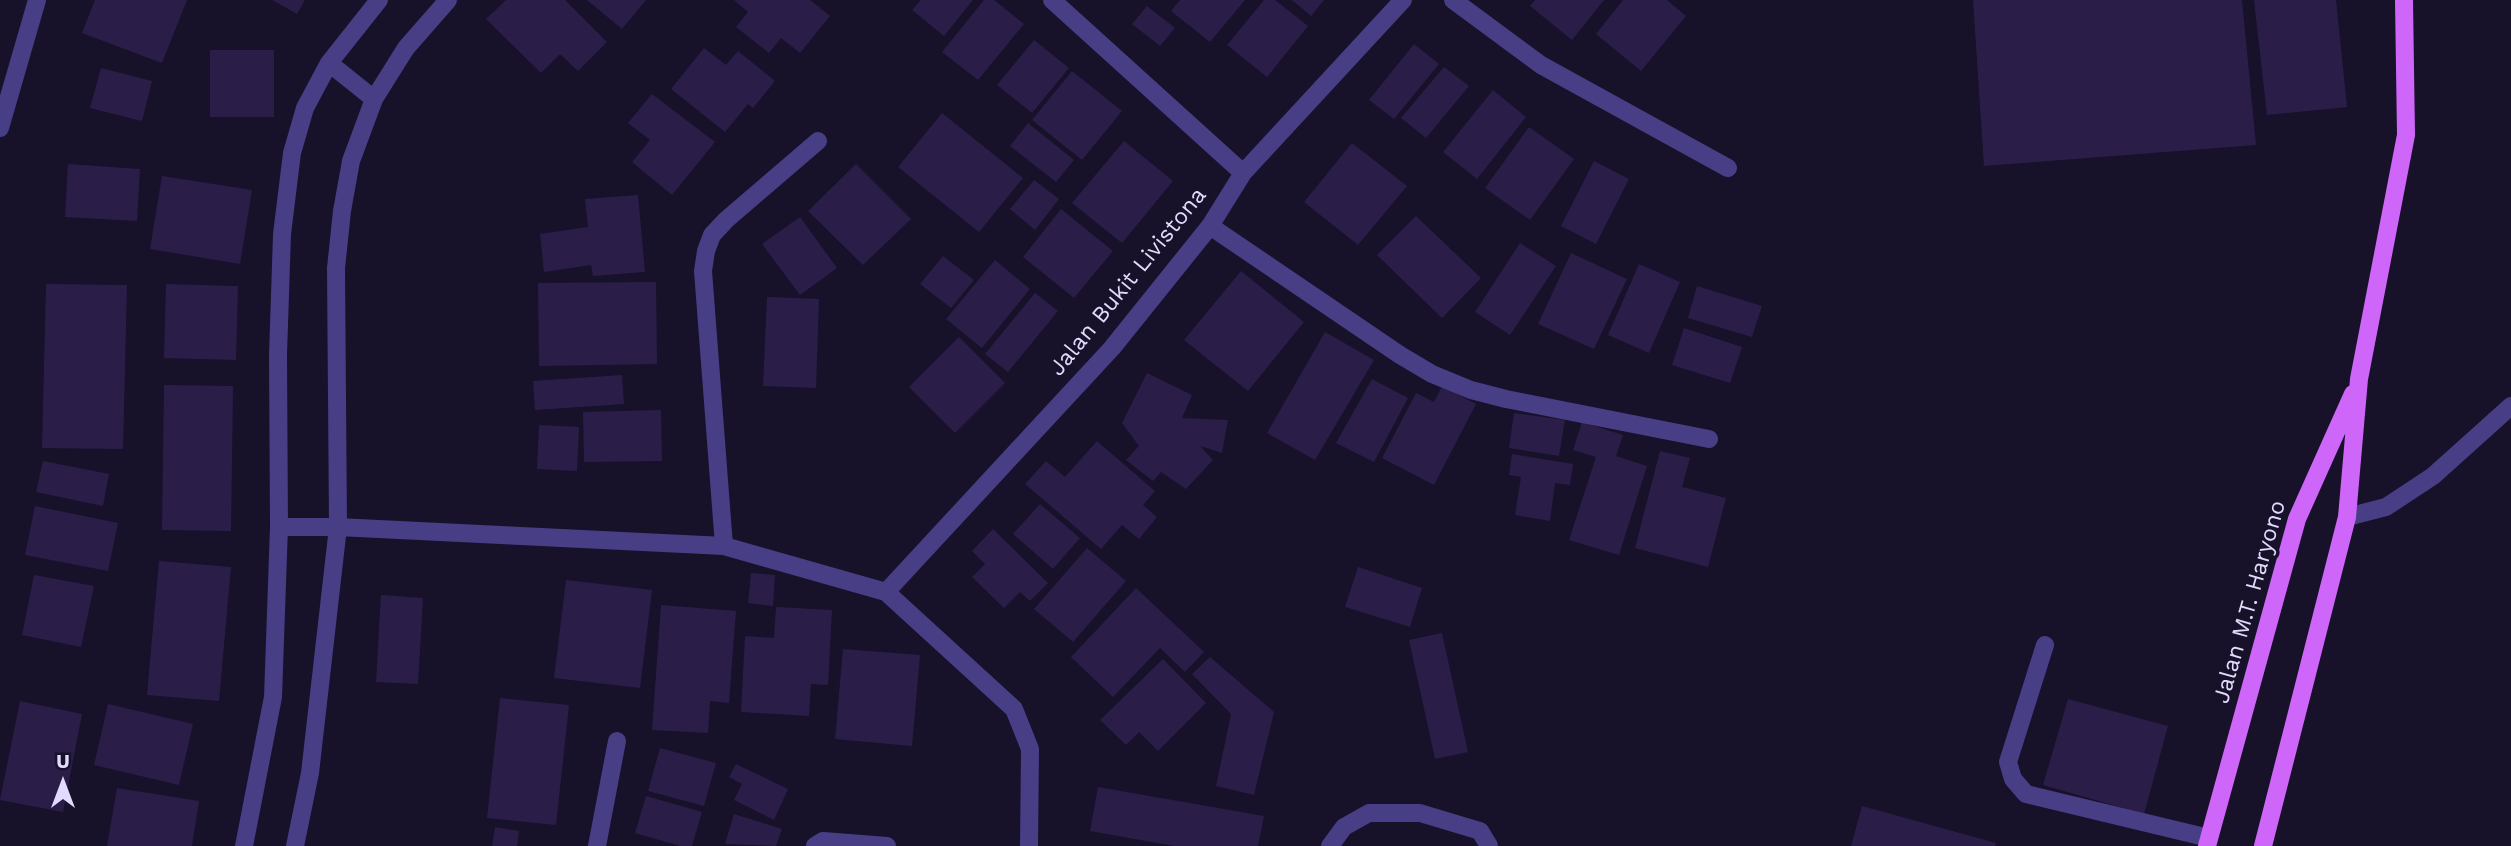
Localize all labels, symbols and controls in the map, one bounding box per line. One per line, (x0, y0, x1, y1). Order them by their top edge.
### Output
street label: Jalan Bukit Livistona (1044, 182, 1212, 382)
street label: Jalan M.T. Haryono (2208, 497, 2292, 707)
north arrow (28, 748, 98, 818)
text: U (56, 750, 70, 773)

